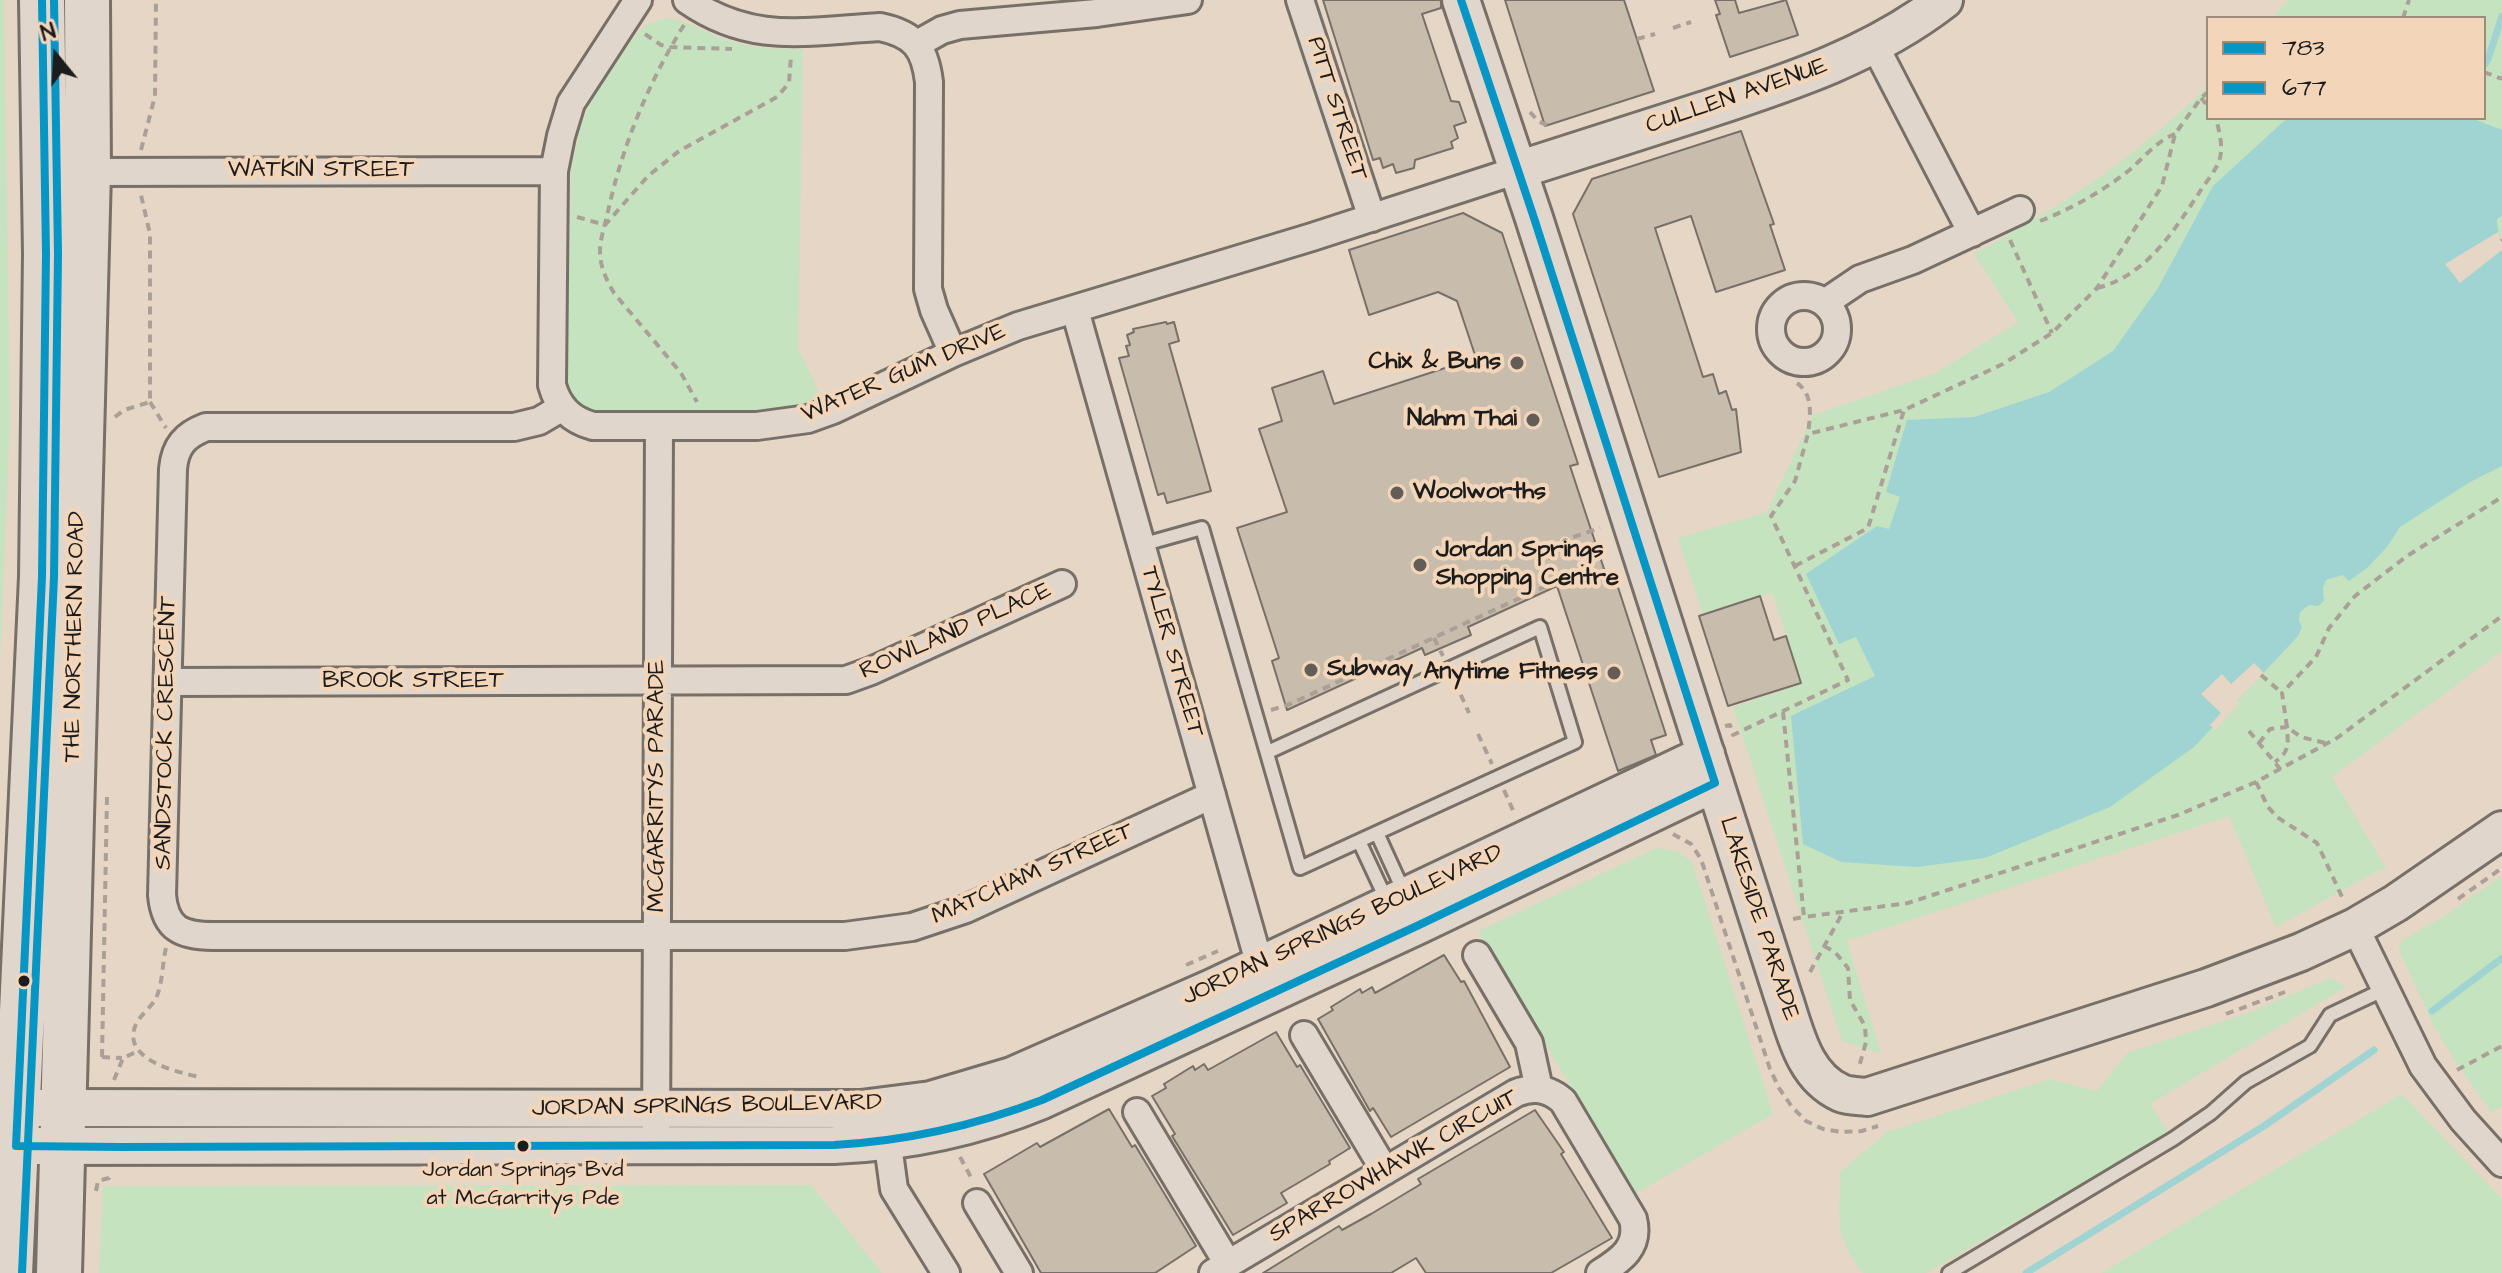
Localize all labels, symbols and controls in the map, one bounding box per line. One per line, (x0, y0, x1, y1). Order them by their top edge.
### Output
north arrow (16, 16, 96, 96)
text: N (37, 16, 60, 50)
legend (2206, 16, 2486, 120)
text: 783 (2282, 31, 2325, 65)
street label: PITT STREET (1299, 34, 1373, 184)
street label: CULLEN AVENUE (1643, 52, 1831, 142)
text: 677 (2282, 71, 2327, 105)
street label: WATKIN STREET (228, 157, 414, 185)
street label: WATER GUM DRIVE (798, 318, 1010, 430)
place label: Chix & Buns (1369, 349, 1501, 377)
marker: Chix & Buns (1508, 354, 1526, 372)
place label: Nahm Thai (1407, 406, 1517, 434)
marker: Nahm Thai (1524, 411, 1542, 429)
place label: Woolworths (1413, 479, 1546, 507)
marker: Woolworths (1388, 484, 1406, 502)
street label: THE NORTHERN ROAD (59, 511, 93, 763)
place label: Jordan Springs Shopping Centre (1436, 537, 1619, 593)
marker: Jordan Springs Shopping Centre (1411, 556, 1429, 574)
street label: TYLER STREET (1133, 563, 1209, 741)
street label: ROWLAND PLACE (856, 577, 1056, 687)
street label: SANDSTOCK CRESCENT (150, 596, 184, 870)
place label: Subway (1327, 656, 1413, 684)
place label: Anytime Fitness (1424, 659, 1598, 687)
street label: MCGARRITYS PARADE (644, 660, 672, 912)
marker: Subway (1302, 661, 1320, 679)
marker: Anytime Fitness (1605, 664, 1623, 682)
street label: BROOK STREET (322, 668, 504, 696)
street label: LAKESIDE PARADE (1712, 814, 1804, 1024)
street label: MATCHAM STREET (928, 818, 1138, 932)
street label: JORDAN SPRINGS BOULEVARD (1178, 839, 1508, 1013)
unlabelled marker (16, 973, 32, 989)
street label: SPARROWHAWK CIRCUIT (1265, 1084, 1523, 1250)
street label: JORDAN SPRINGS BOULEVARD (532, 1090, 882, 1124)
marker: Jordan Springs Bvd at McGarritys Pde (515, 1138, 531, 1154)
place label: Jordan Springs Bvd at McGarritys Pde (423, 1158, 623, 1210)

